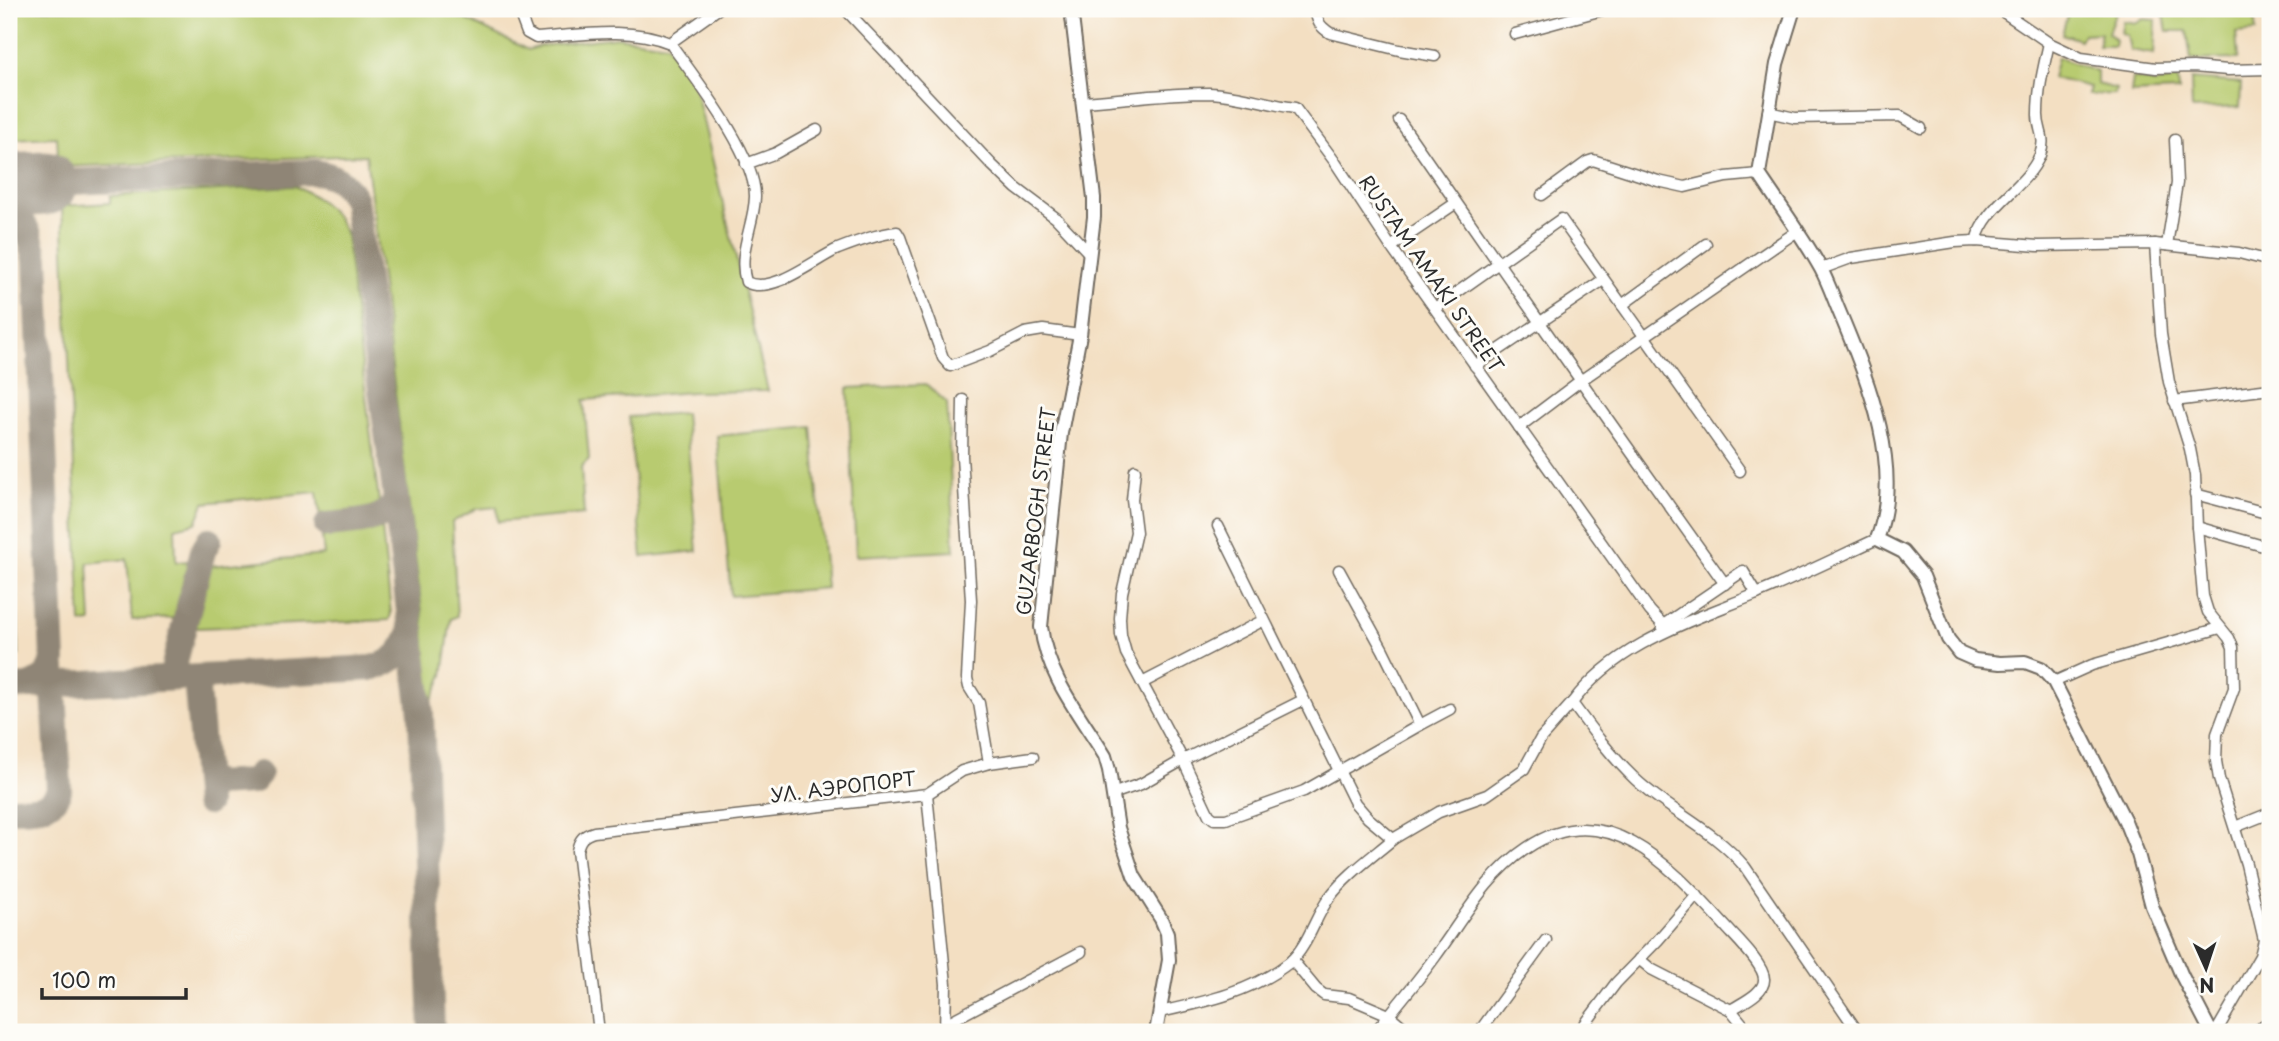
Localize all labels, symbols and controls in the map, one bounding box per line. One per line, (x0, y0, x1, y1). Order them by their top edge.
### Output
street label: RUSTAM AMAKI STREET (1353, 169, 1511, 377)
street label: GUZARBOGH STREET (1008, 405, 1062, 617)
street label: УЛ. АЭРОПОРТ (769, 763, 917, 809)
north arrow (2170, 932, 2240, 1002)
scale bar (42, 957, 186, 1001)
text: 100 m (52, 963, 116, 995)
text: N (2199, 972, 2215, 1000)

